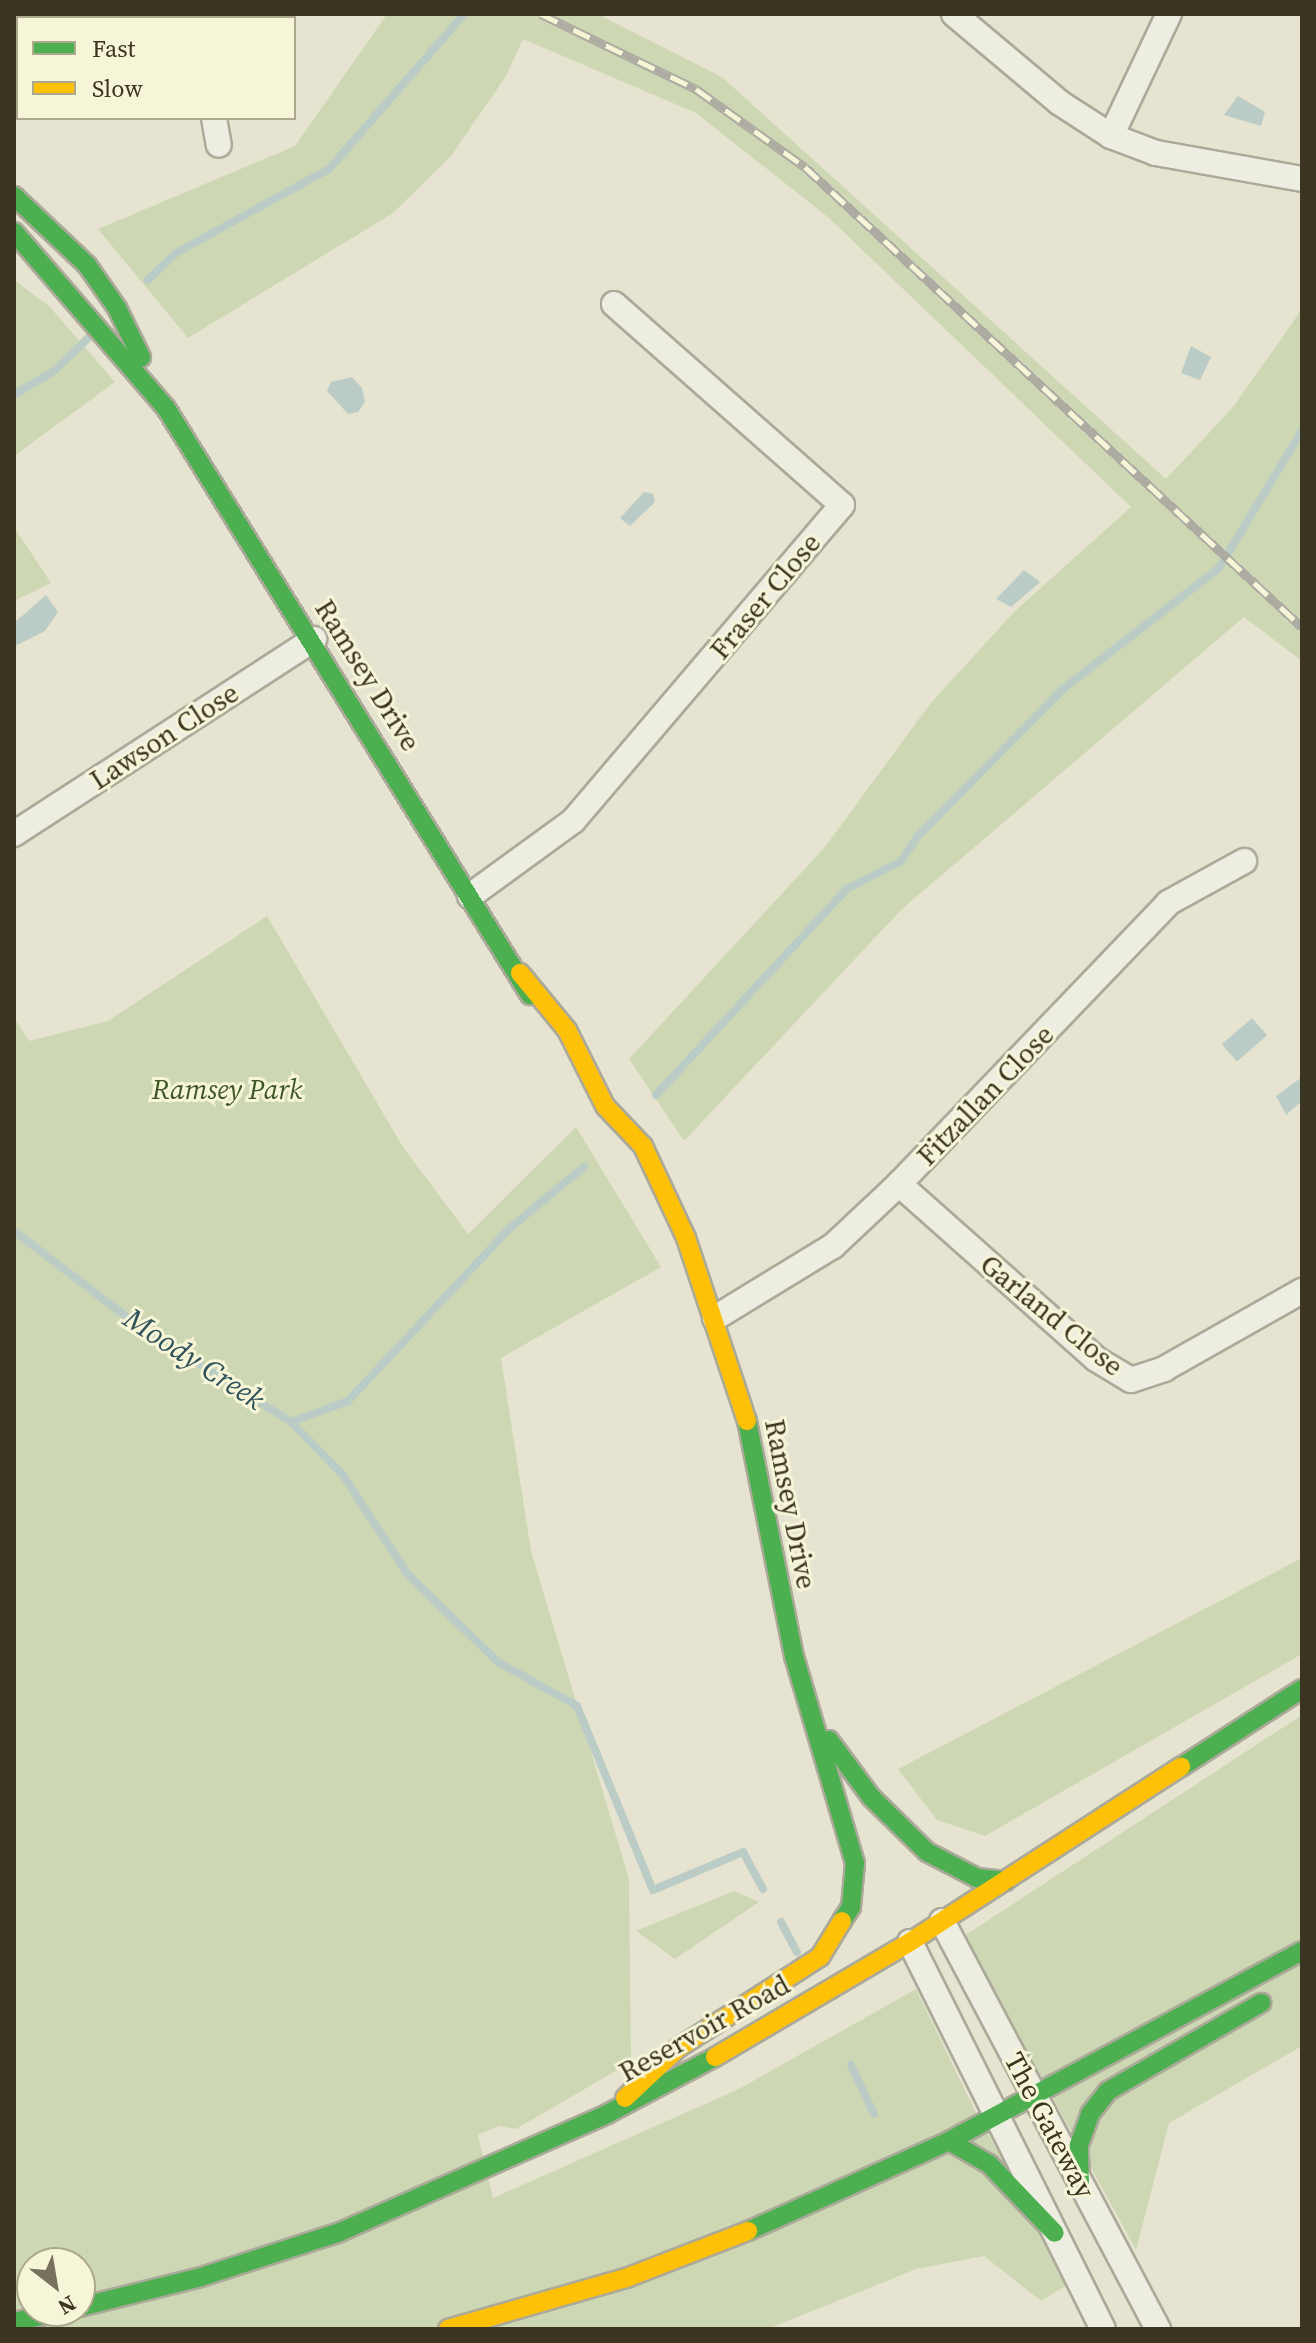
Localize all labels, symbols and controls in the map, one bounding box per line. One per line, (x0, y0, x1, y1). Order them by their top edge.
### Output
legend (16, 16, 296, 120)
text: Fast (92, 32, 135, 65)
text: Slow (92, 72, 143, 105)
street label: Fraser Close (703, 526, 827, 666)
street label: Ramsey Drive (308, 593, 428, 757)
street label: Lawson Close (83, 676, 245, 796)
street label: Fitzallan Close (910, 1018, 1060, 1172)
park label: Ramsey Park (152, 1072, 302, 1106)
street label: Garland Close (974, 1247, 1130, 1383)
water label: Moody Creek (117, 1300, 271, 1418)
street label: Ramsey Drive (758, 1416, 824, 1592)
street label: Reservoir Road (613, 1967, 795, 2089)
street label: The Gateway (998, 2046, 1102, 2204)
north arrow (16, 2247, 96, 2327)
text: N (53, 2289, 82, 2323)

